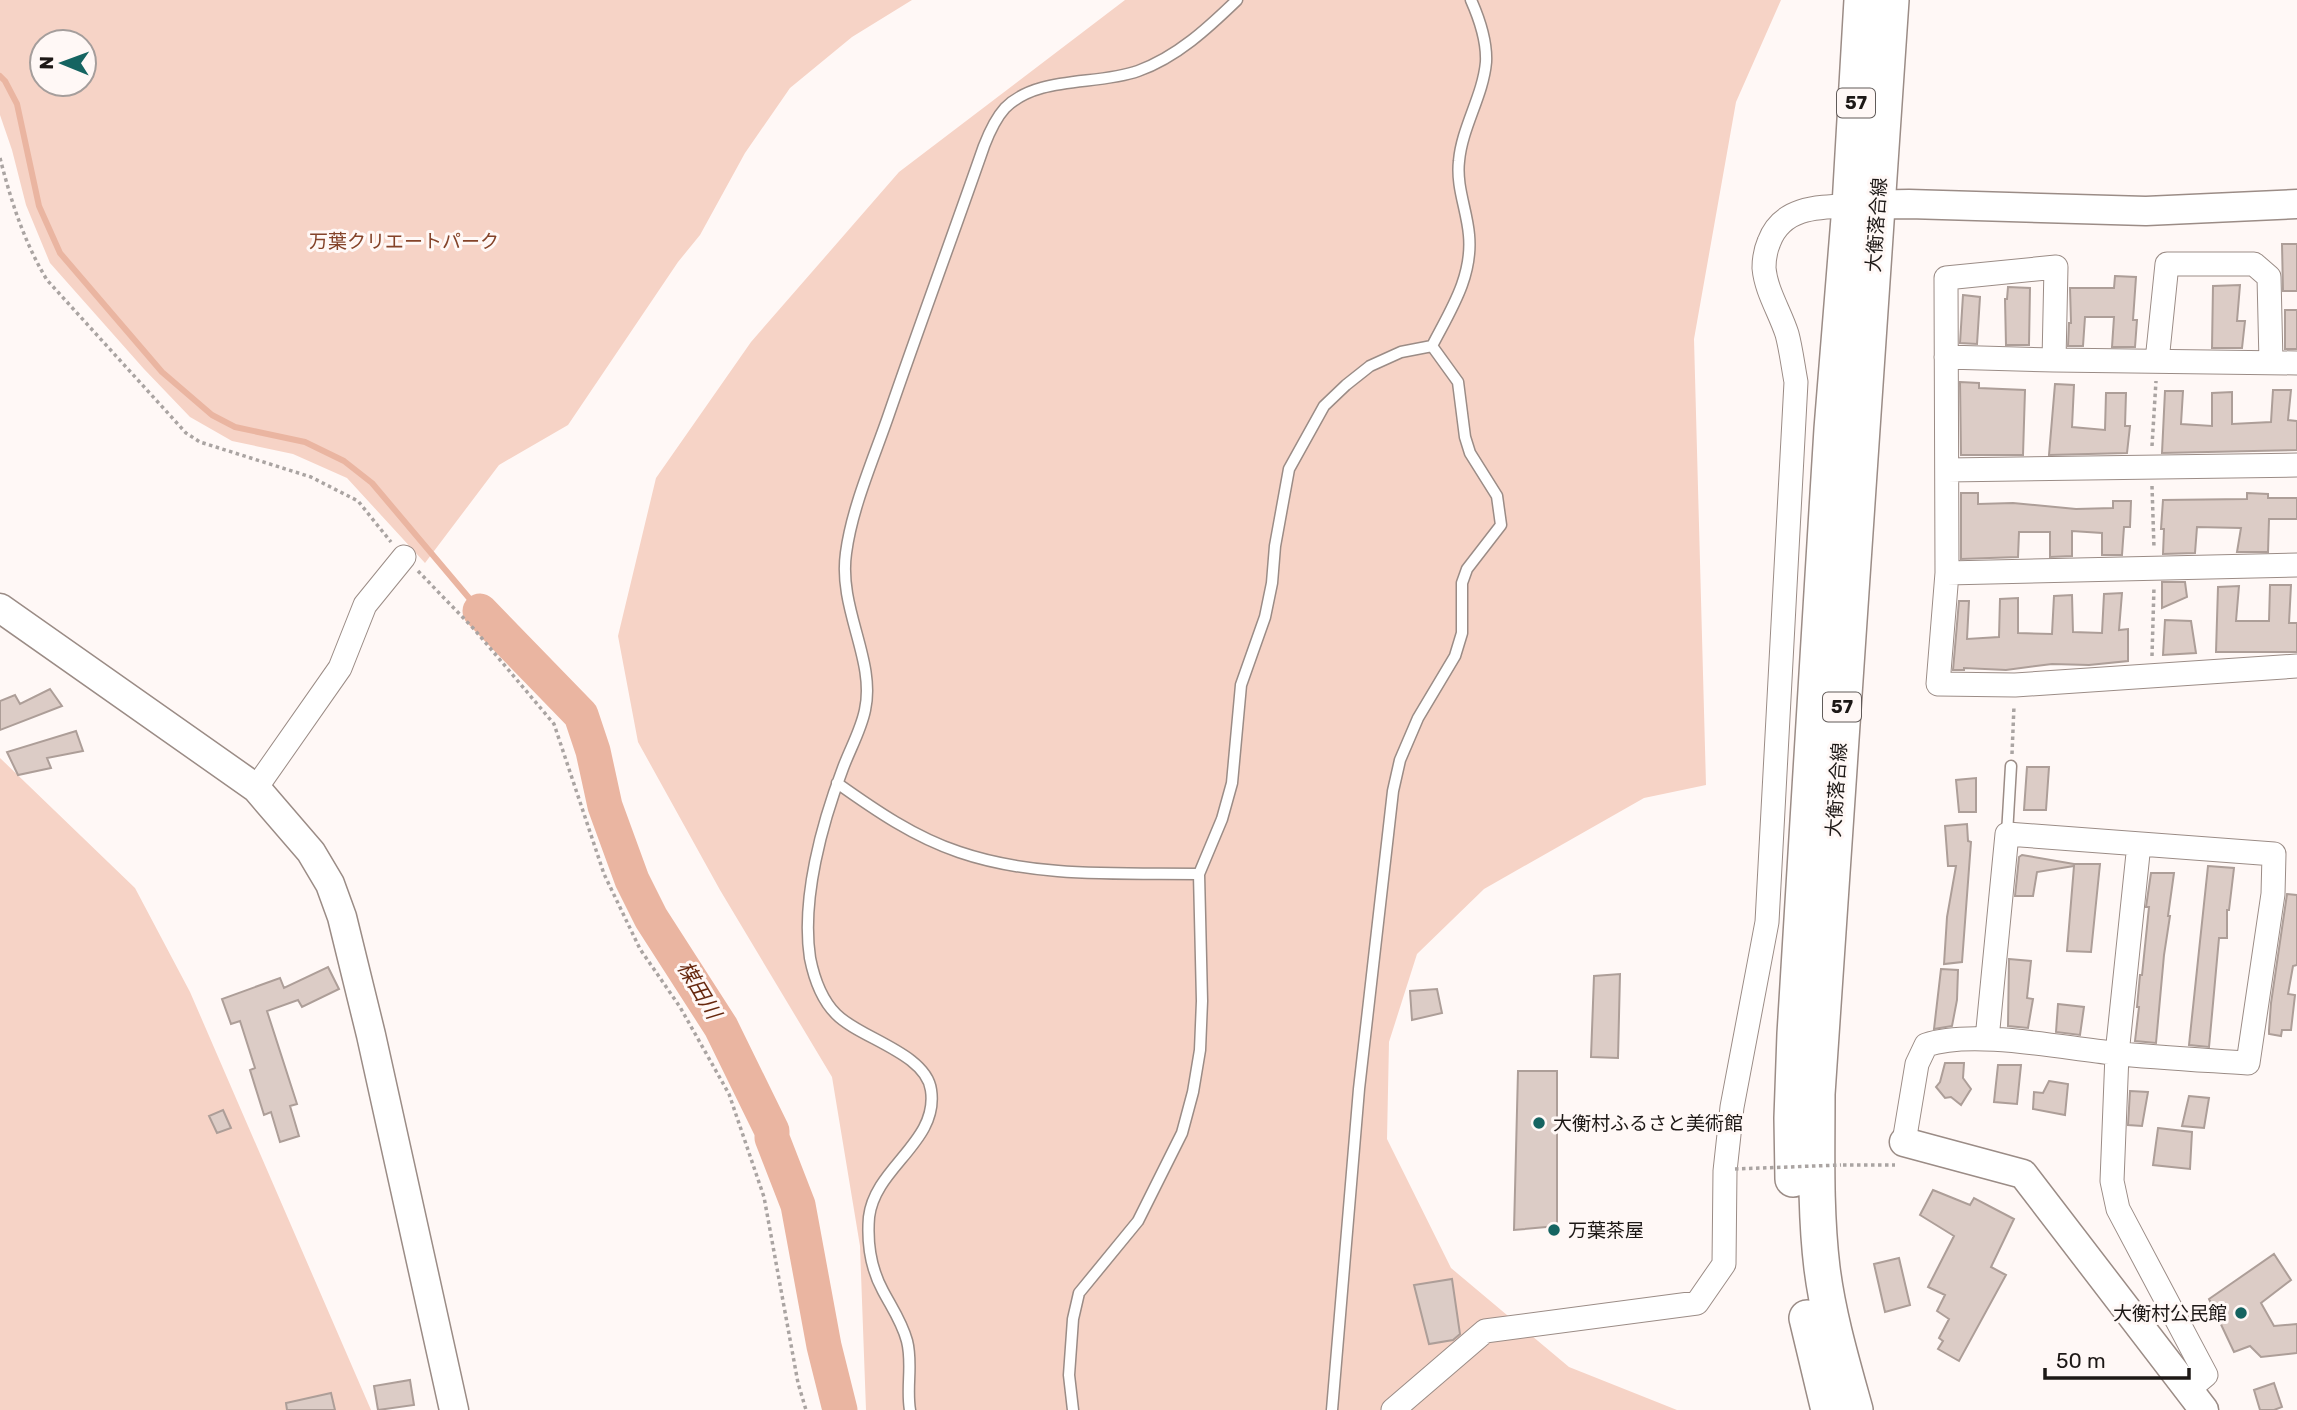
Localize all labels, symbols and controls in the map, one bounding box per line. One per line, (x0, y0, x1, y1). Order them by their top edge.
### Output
north arrow (28, 28, 98, 98)
text: N (35, 56, 58, 70)
road number: 57 (1837, 88, 1875, 118)
street label: 大衡落合線 (1862, 177, 1891, 273)
park label: 万葉クリエートパーク (309, 230, 499, 253)
road number: 57 (1823, 692, 1861, 722)
street label: 大衡落合線 (1822, 742, 1851, 838)
water label: 楳田川 (672, 956, 727, 1025)
place label: 大衡村ふるさと美術館 (1553, 1112, 1743, 1135)
marker: 大衡村ふるさと美術館 (1531, 1115, 1547, 1131)
place label: 万葉茶屋 (1568, 1219, 1644, 1242)
marker: 万葉茶屋 (1546, 1222, 1562, 1238)
place label: 大衡村公民館 (2113, 1302, 2227, 1325)
marker: 大衡村公民館 (2233, 1305, 2249, 1321)
scale bar (2045, 1336, 2188, 1380)
text: 50 m (2056, 1348, 2106, 1373)

